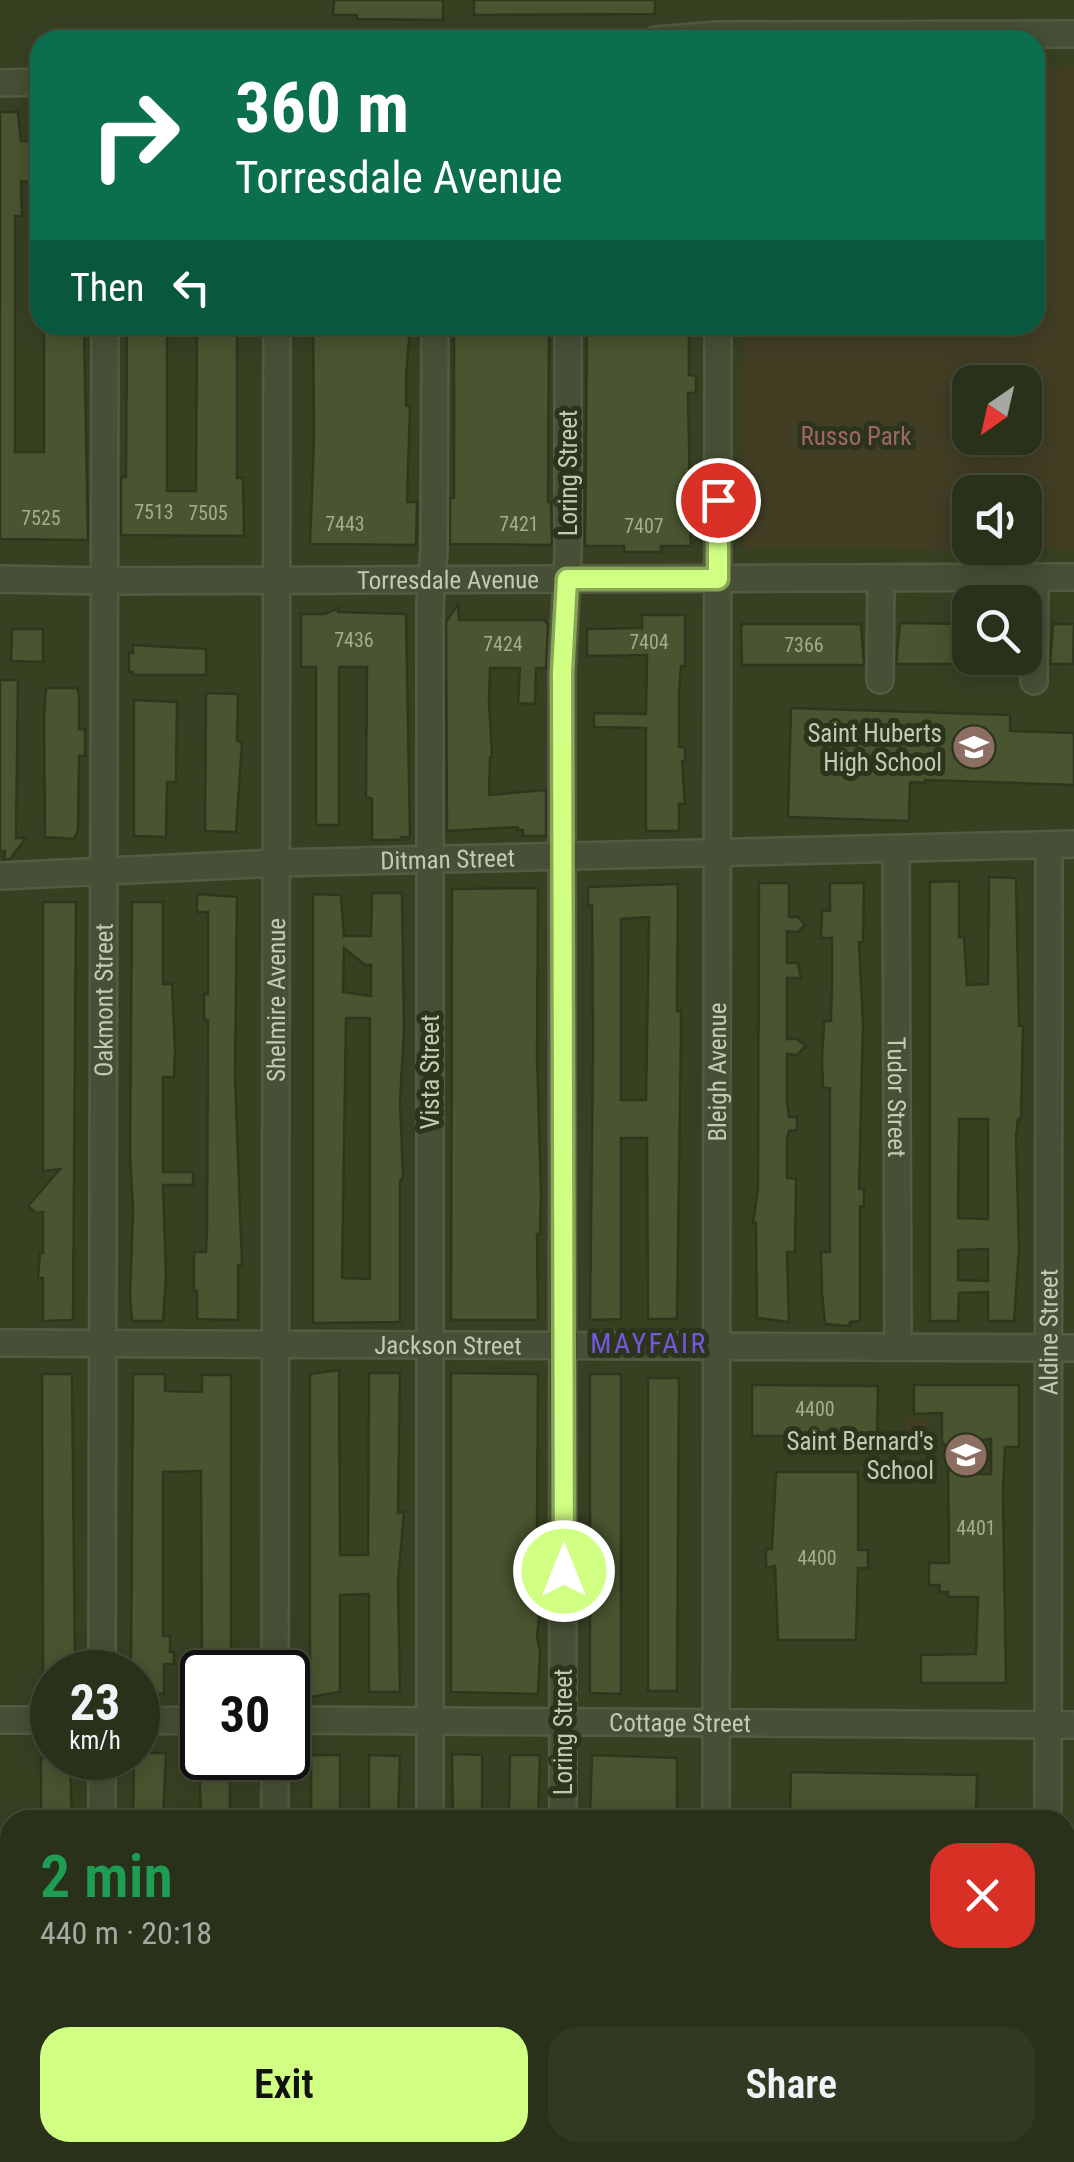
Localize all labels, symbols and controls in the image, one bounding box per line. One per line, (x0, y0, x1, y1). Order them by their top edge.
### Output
text: 360 m (235, 67, 409, 149)
icon: right (70, 70, 200, 200)
text: Torresdale Avenue (235, 151, 563, 204)
icon: left (164, 260, 219, 315)
text: Then (70, 266, 144, 310)
north arrow (952, 365, 1042, 455)
map controls (952, 365, 1042, 675)
street label: Loring Street (554, 410, 583, 536)
park label: Russo Park (800, 422, 912, 451)
pin (676, 458, 761, 543)
icon: arrive (691, 473, 746, 528)
button: sound (952, 475, 1042, 565)
house number: 7513 (134, 500, 174, 524)
house number: 7505 (188, 501, 228, 525)
house number: 7525 (21, 506, 61, 530)
house number: 7443 (325, 512, 365, 536)
house number: 7421 (499, 512, 539, 536)
house number: 7407 (624, 514, 664, 538)
street label: Torresdale Avenue (357, 565, 539, 595)
button: search (952, 585, 1042, 675)
house number: 7436 (334, 628, 374, 652)
house number: 7404 (629, 630, 669, 654)
house number: 7424 (483, 632, 523, 656)
house number: 7366 (784, 633, 824, 657)
place label: Saint Huberts High School (807, 719, 942, 777)
school or university icon: Saint Huberts High School (951, 724, 997, 770)
street label: Ditman Street (380, 843, 515, 876)
street label: Shelmire Avenue (262, 918, 291, 1082)
street label: Oakmont Street (89, 923, 119, 1077)
street label: Bleigh Avenue (703, 1002, 732, 1142)
street label: Vista Street (416, 1015, 445, 1129)
street label: Tudor Street (882, 1036, 911, 1158)
street label: Aldine Street (1034, 1269, 1064, 1395)
district label: MAYFAIR (590, 1327, 708, 1360)
street label: Jackson Street (374, 1331, 522, 1360)
house number: 4400 (795, 1397, 835, 1421)
place label: Saint Bernard's School (786, 1427, 934, 1485)
school or university icon: Saint Bernard's School (943, 1432, 989, 1478)
house number: 4401 (956, 1516, 996, 1540)
position arrow (512, 1519, 616, 1623)
house number: 4400 (797, 1546, 837, 1570)
speed limit sign: 30 (180, 1650, 310, 1780)
street label: Loring Street (549, 1669, 578, 1795)
text: 23 (70, 1674, 120, 1732)
street label: Cottage Street (609, 1708, 751, 1738)
text: km/h (69, 1726, 121, 1755)
text: 2 min (40, 1841, 173, 1912)
button: close (930, 1843, 1035, 1948)
text: 440 m · 20:18 (40, 1914, 212, 1952)
button: Exit (40, 2027, 528, 2142)
button: Share (548, 2027, 1035, 2142)

